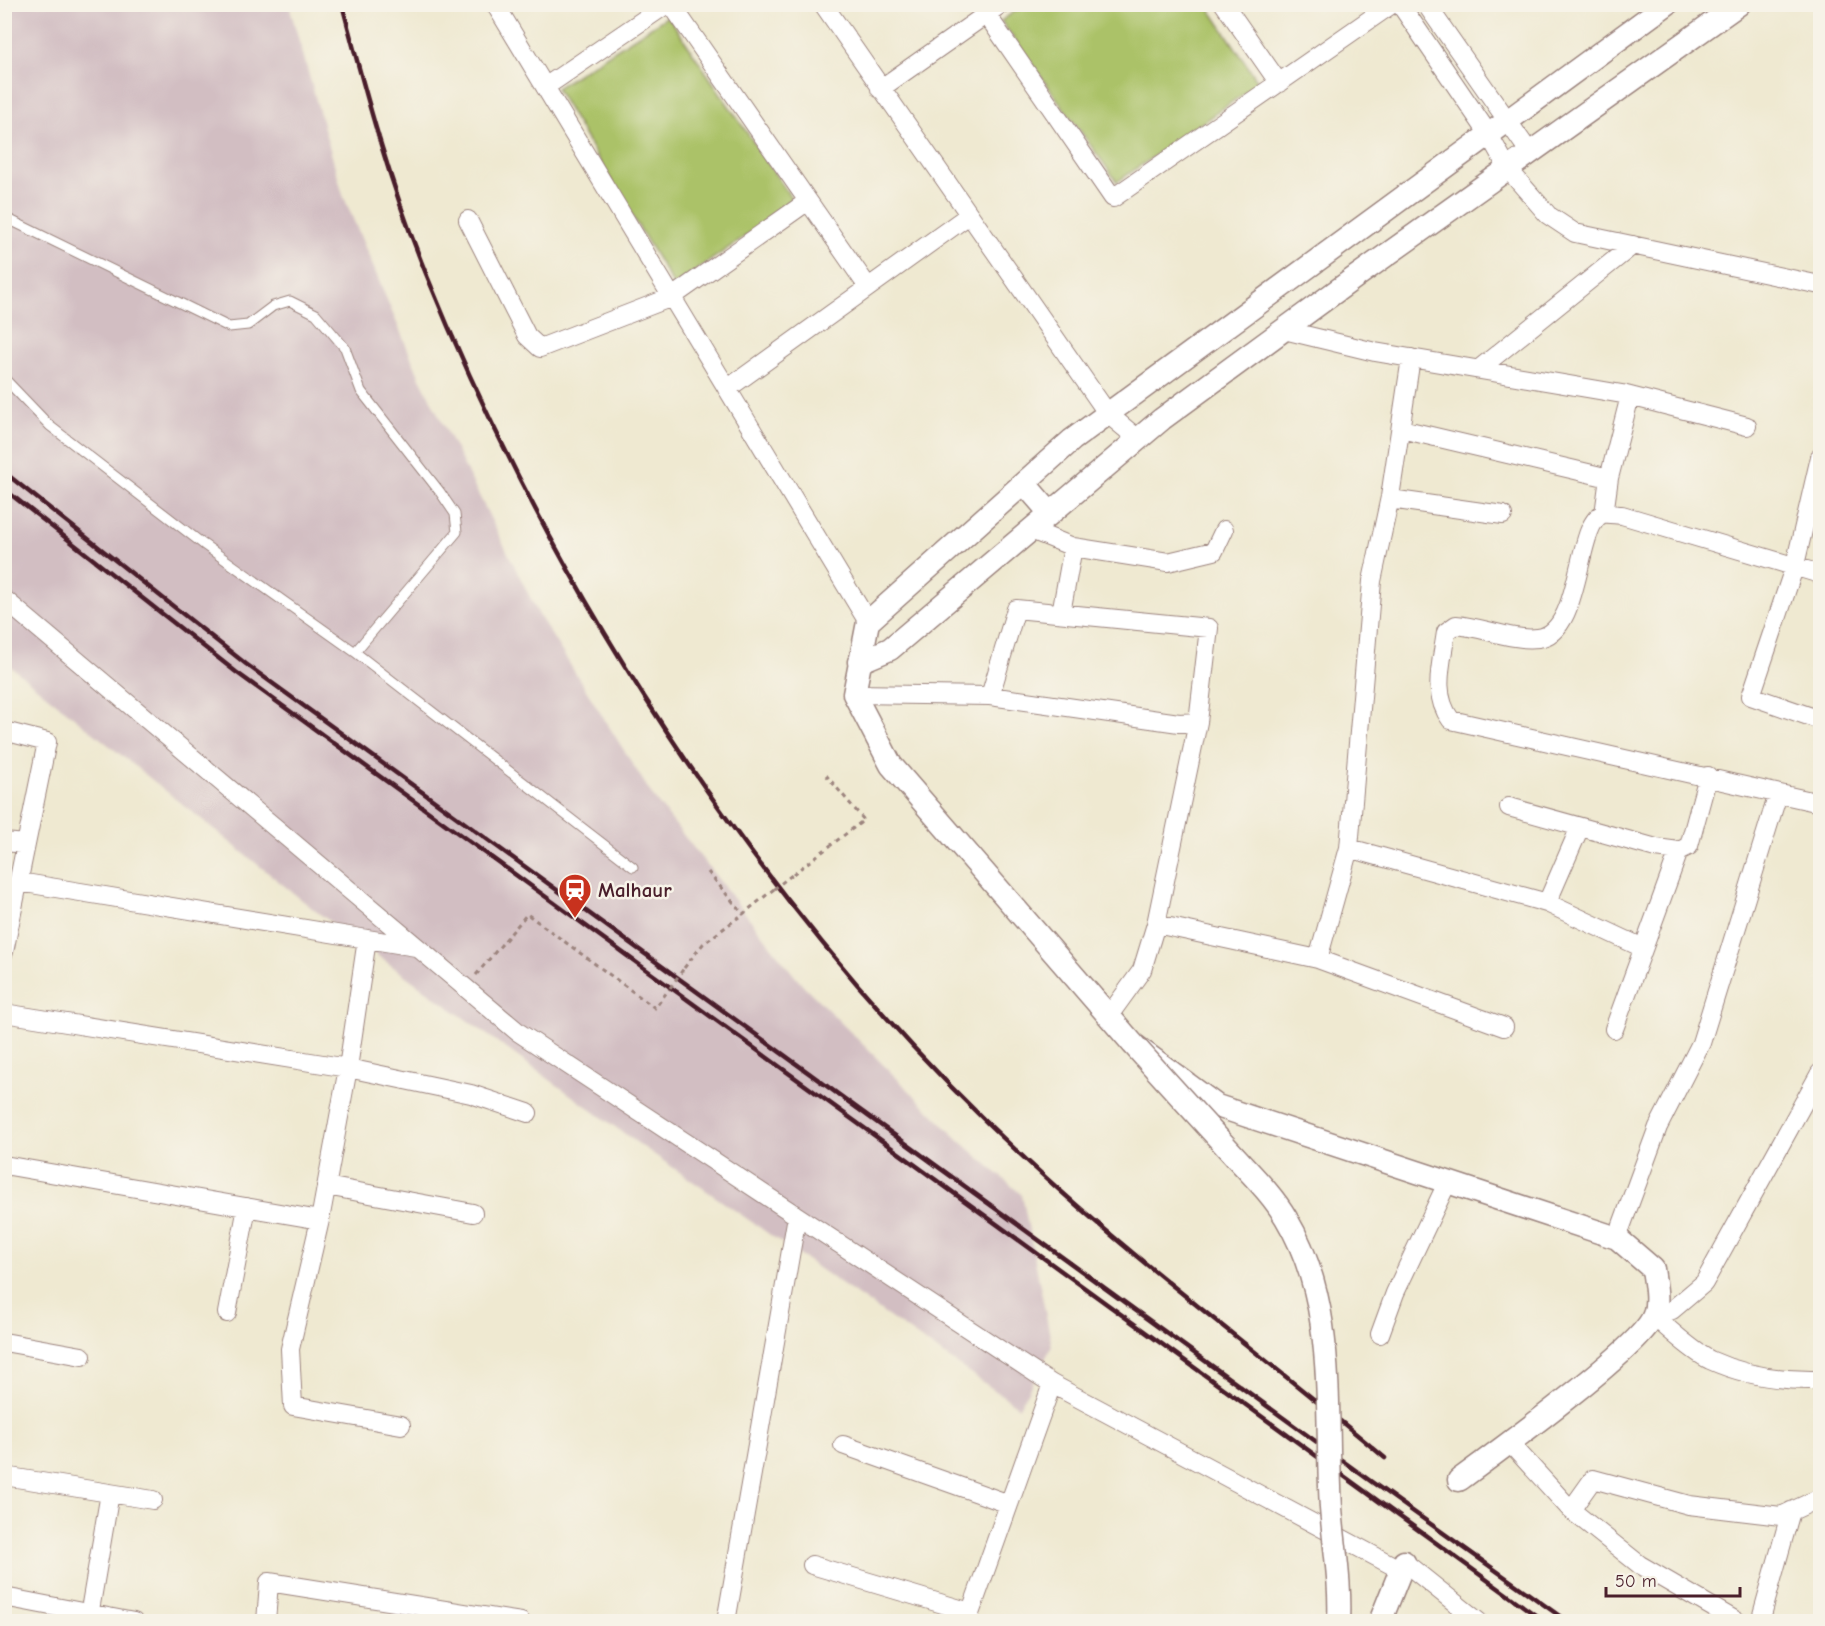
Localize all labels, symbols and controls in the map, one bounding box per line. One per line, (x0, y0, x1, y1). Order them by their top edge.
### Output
station icon: Malhaur (557, 872, 593, 919)
place label: Malhaur (598, 878, 672, 902)
scale bar (1606, 1560, 1740, 1598)
text: 50 m (1615, 1571, 1657, 1592)

